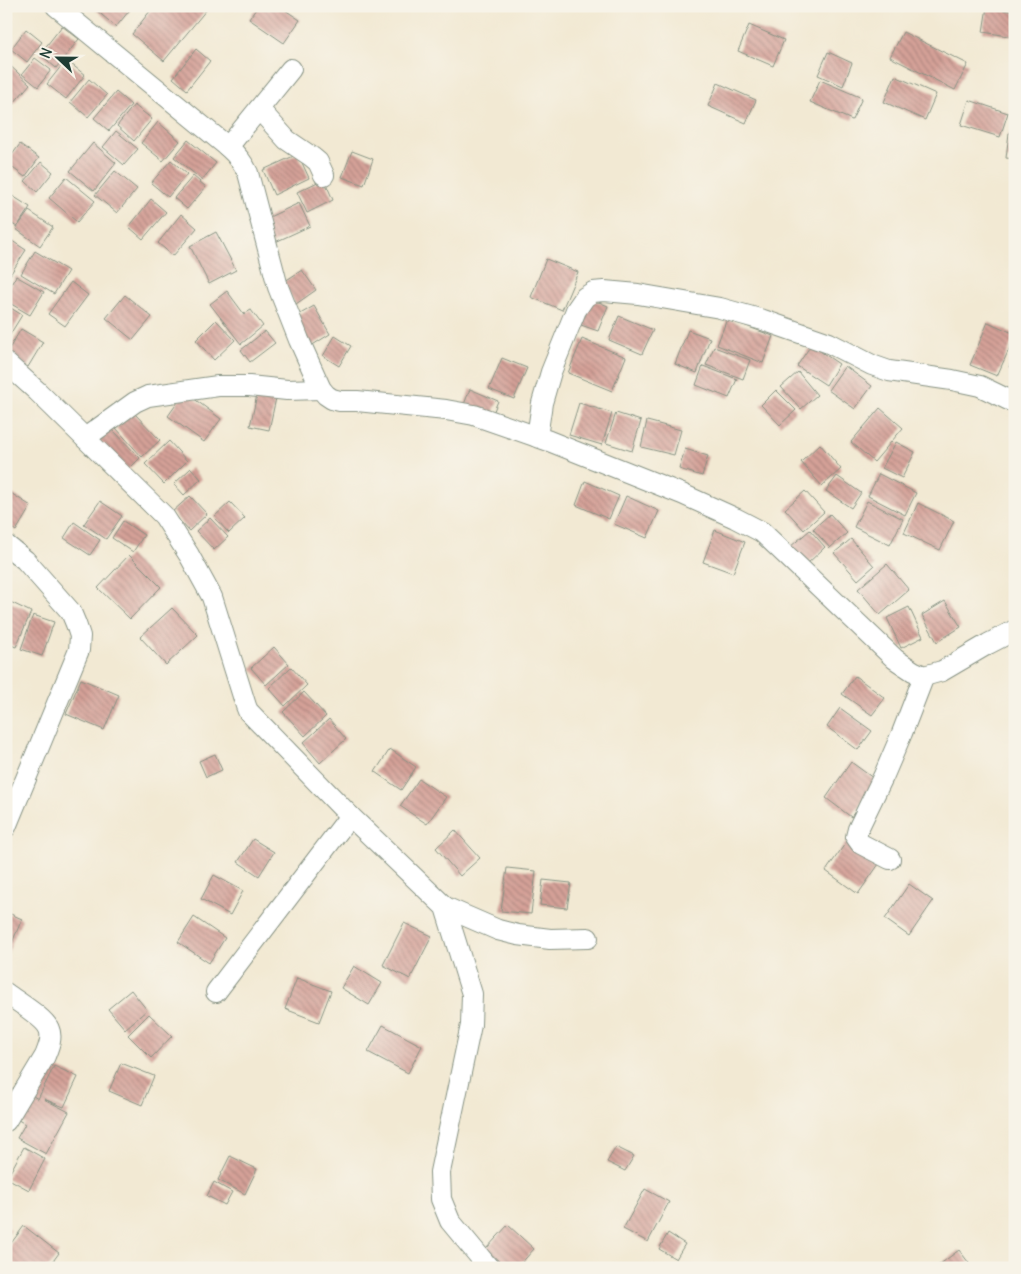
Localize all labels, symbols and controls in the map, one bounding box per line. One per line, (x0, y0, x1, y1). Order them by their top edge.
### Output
north arrow (32, 32, 82, 82)
text: N (36, 45, 56, 61)

